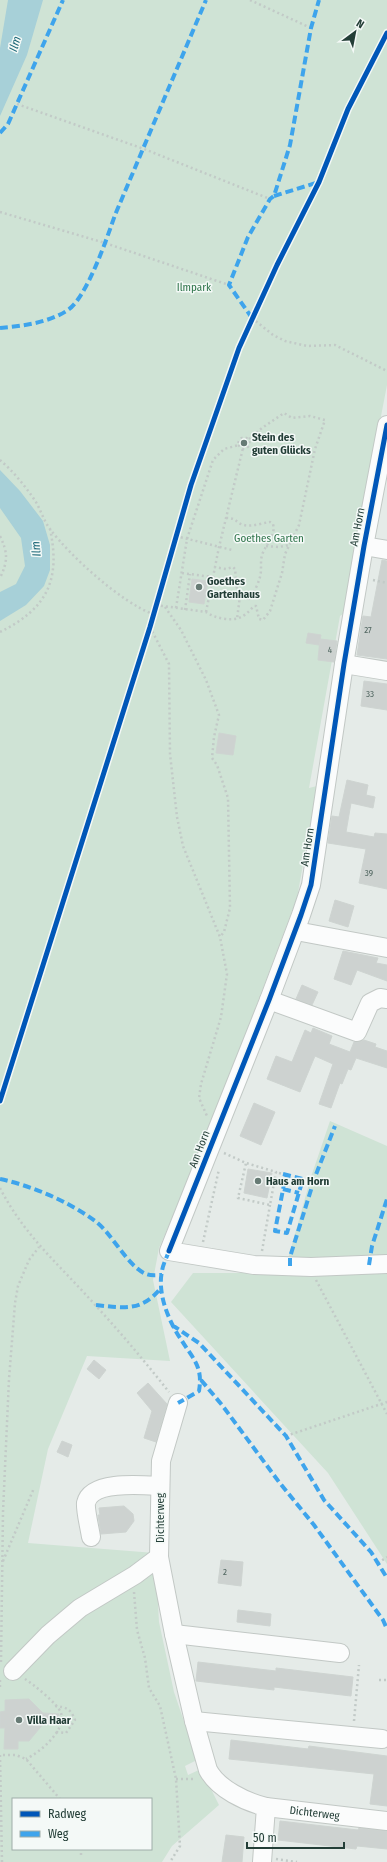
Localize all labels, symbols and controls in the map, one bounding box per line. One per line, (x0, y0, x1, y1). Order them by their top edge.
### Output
north arrow (335, 12, 375, 52)
text: N (354, 17, 366, 31)
water label: Ilm (6, 34, 24, 54)
park label: Ilmpark (177, 281, 212, 294)
place label: Stein des guten Glücks (252, 431, 311, 457)
marker: Stein des guten Glücks (239, 438, 249, 448)
street label: Am Horn (347, 507, 368, 547)
park label: Goethes Garten (234, 532, 304, 545)
water label: Ilm (28, 541, 44, 557)
place label: Goethes Gartenhaus (207, 575, 260, 601)
marker: Goethes Gartenhaus (194, 582, 204, 592)
house number: 27 (364, 625, 372, 635)
house number: 4 (328, 645, 333, 655)
house number: 33 (366, 689, 374, 699)
street label: Am Horn (298, 827, 317, 867)
house number: 39 (365, 868, 373, 878)
street label: Am Horn (186, 1129, 213, 1170)
place label: Haus am Horn (266, 1175, 330, 1188)
marker: Haus am Horn (253, 1176, 263, 1186)
street label: Dichterweg (154, 1492, 167, 1543)
house number: 2 (223, 1567, 227, 1577)
place label: Villa Haar (26, 1714, 72, 1727)
marker: Villa Haar (14, 1715, 24, 1725)
legend (12, 1798, 152, 1850)
street label: Dichterweg (289, 1804, 341, 1823)
text: Radweg (48, 1807, 87, 1821)
scale bar (247, 1824, 344, 1850)
text: Weg (48, 1827, 69, 1841)
text: 50 m (253, 1831, 277, 1845)

